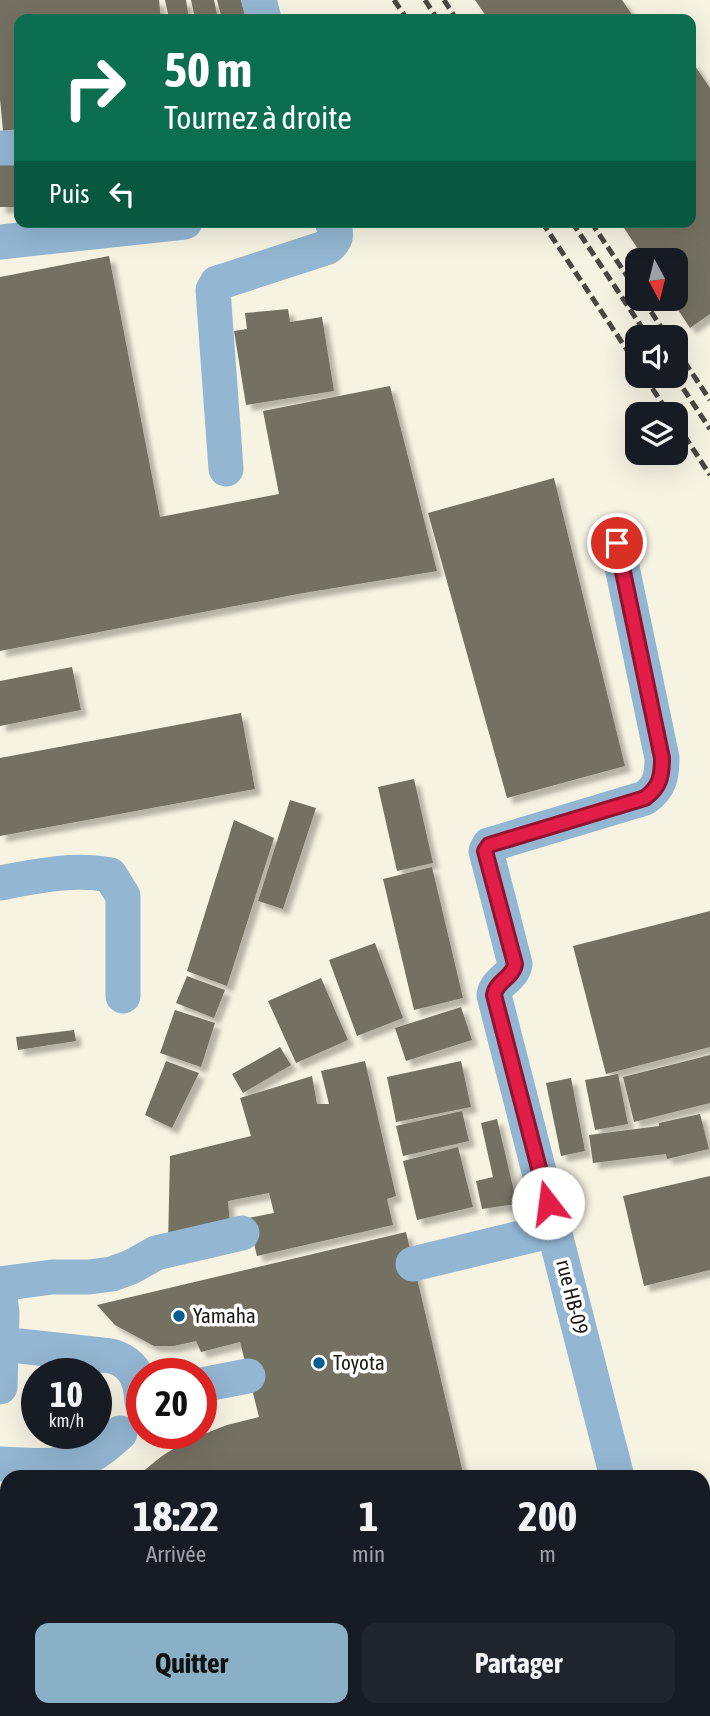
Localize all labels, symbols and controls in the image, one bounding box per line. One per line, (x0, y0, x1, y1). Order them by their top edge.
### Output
text: 50 m (164, 41, 252, 97)
icon: right (49, 42, 140, 133)
text: Tournez à droite (164, 99, 352, 136)
icon: left (103, 175, 141, 213)
text: Puis (49, 179, 89, 209)
north arrow (625, 248, 688, 312)
map controls (625, 248, 688, 465)
button: sound (625, 325, 688, 388)
button: layers (625, 402, 688, 465)
pin (587, 513, 647, 573)
icon: arrive (598, 524, 636, 562)
position arrow (511, 1166, 585, 1240)
street label: rue HB-09 (552, 1257, 594, 1336)
place label: Yamaha (193, 1303, 256, 1327)
marker: Yamaha (171, 1308, 187, 1324)
place label: Toyota (333, 1350, 385, 1374)
marker: Toyota (311, 1355, 327, 1371)
speed limit sign: 20 (126, 1358, 217, 1449)
text: 10 (50, 1374, 83, 1414)
text: km/h (49, 1410, 84, 1431)
text: 18:22 (133, 1492, 219, 1540)
text: 1 (359, 1492, 378, 1540)
text: 200 (518, 1492, 577, 1540)
text: Arrivée (146, 1541, 206, 1567)
text: min (352, 1541, 385, 1567)
text: m (539, 1541, 556, 1567)
button: Quitter (35, 1623, 348, 1703)
button: Partager (362, 1623, 675, 1703)

